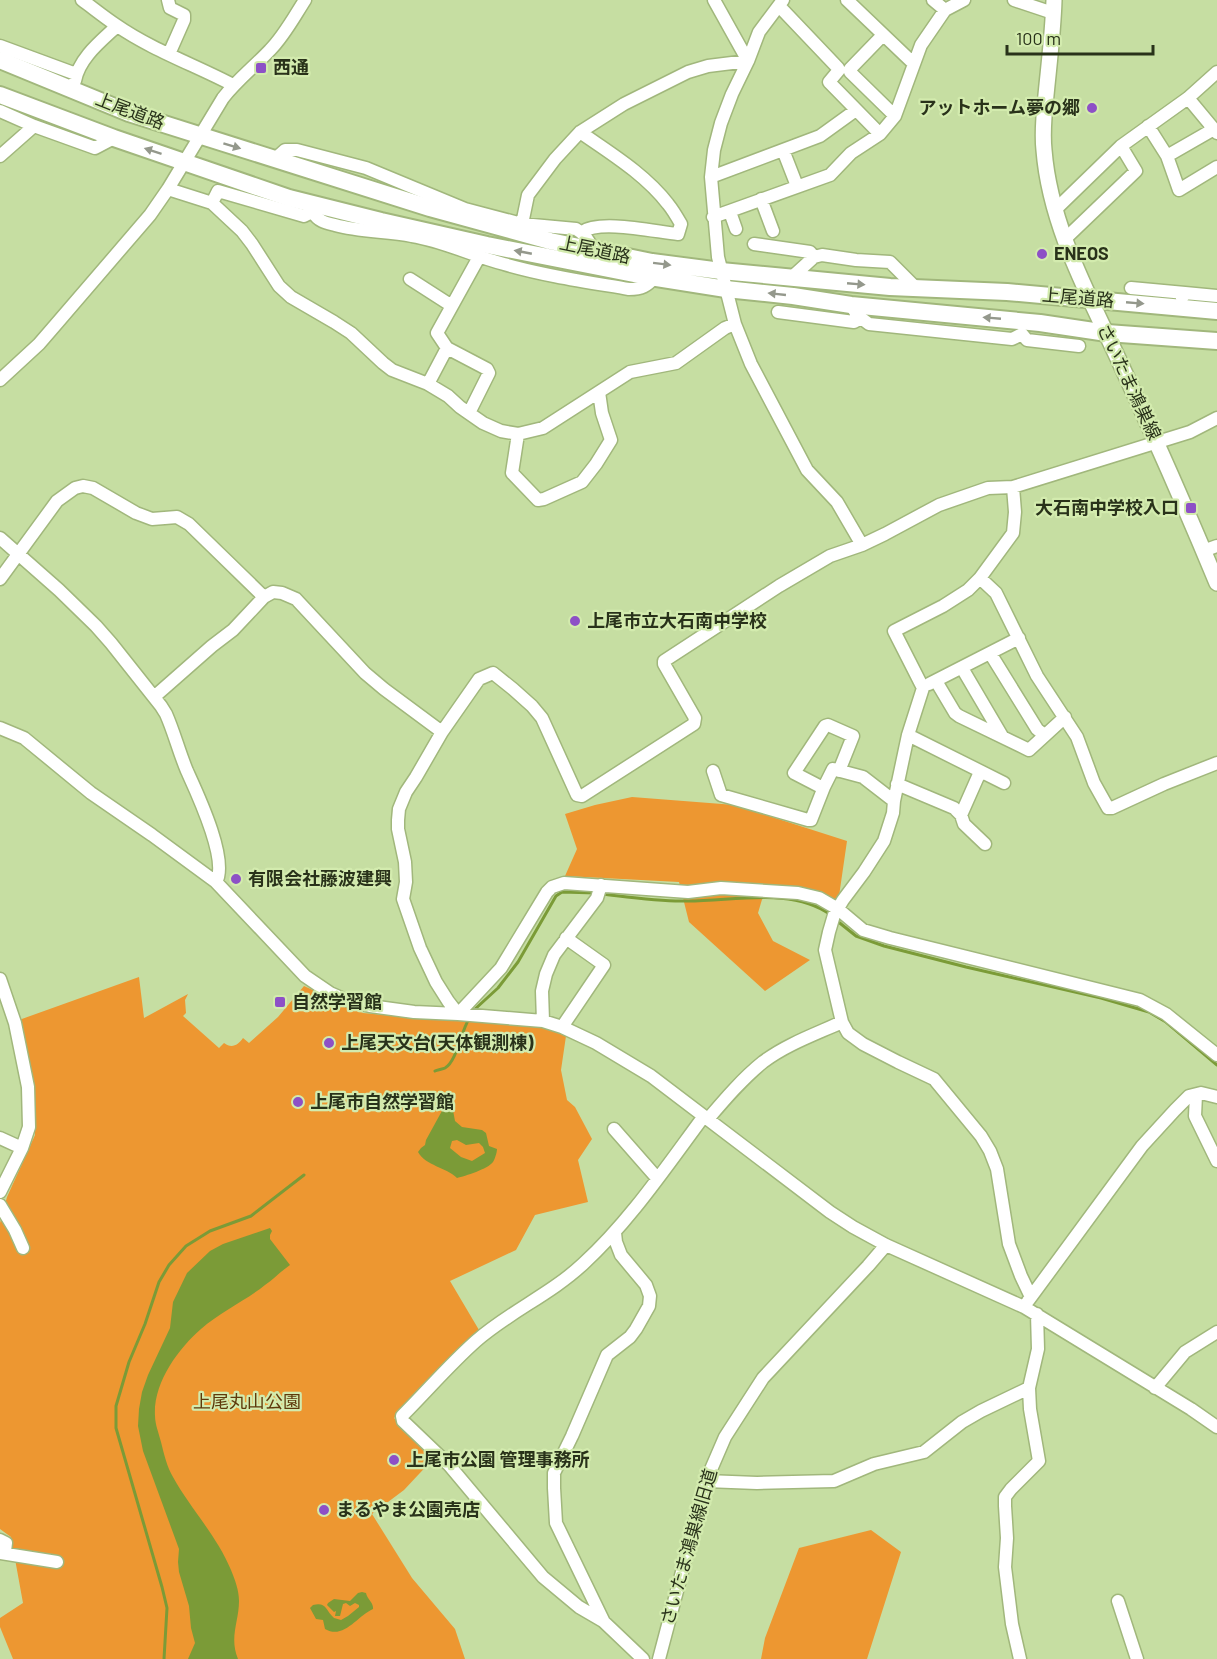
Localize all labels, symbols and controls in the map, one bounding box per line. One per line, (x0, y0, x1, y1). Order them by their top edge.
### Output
scale bar (1007, 18, 1152, 56)
text: 100 m (1016, 27, 1061, 49)
place label: 西通 (273, 56, 309, 78)
marker: 西通 (254, 61, 268, 75)
street label: 上尾道路 (93, 87, 168, 133)
place label: アットホーム夢の郷 (919, 96, 1080, 118)
marker: アットホーム夢の郷 (1085, 101, 1099, 115)
one-way arrow (223, 142, 241, 151)
one-way arrow (144, 145, 162, 155)
street label: 上尾道路 (558, 231, 633, 267)
place label: ENEOS (1054, 242, 1109, 264)
one-way arrow (513, 247, 532, 256)
marker: ENEOS (1035, 247, 1049, 261)
one-way arrow (653, 259, 672, 268)
one-way arrow (847, 279, 866, 289)
street label: 上尾道路 (1041, 283, 1115, 311)
one-way arrow (768, 289, 787, 299)
one-way arrow (1125, 298, 1144, 308)
one-way arrow (982, 313, 1001, 323)
street label: さいたま鴻巣線 (1093, 320, 1166, 443)
place label: 大石南中学校入口 (1035, 496, 1179, 518)
marker: 大石南中学校入口 (1184, 501, 1198, 515)
place label: 上尾市立大石南中学校 (587, 609, 767, 631)
marker: 上尾市立大石南中学校 (568, 614, 582, 628)
place label: 有限会社藤波建興 (248, 867, 392, 889)
marker: 有限会社藤波建興 (229, 872, 243, 886)
place label: 自然学習館 (292, 990, 382, 1012)
marker: 自然学習館 (273, 995, 287, 1009)
place label: 上尾天文台(天体観測棟) (341, 1031, 534, 1053)
marker: 上尾天文台(天体観測棟) (322, 1036, 336, 1050)
place label: 上尾市自然学習館 (310, 1090, 454, 1112)
marker: 上尾市自然学習館 (291, 1095, 305, 1109)
park label: 上尾丸山公園 (193, 1390, 301, 1412)
place label: 上尾市公園 管理事務所 (406, 1448, 590, 1470)
marker: 上尾市公園 管理事務所 (387, 1453, 401, 1467)
street label: さいたま鴻巣線旧道 (655, 1466, 721, 1627)
place label: まるやま公園売店 (336, 1498, 480, 1520)
marker: まるやま公園売店 (317, 1503, 331, 1517)

